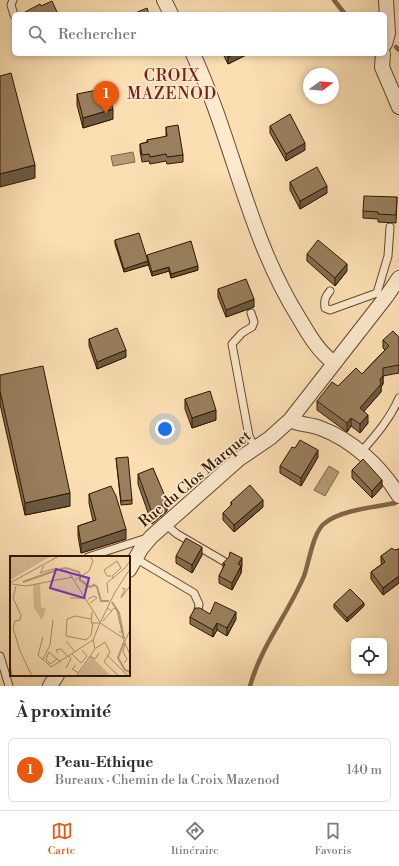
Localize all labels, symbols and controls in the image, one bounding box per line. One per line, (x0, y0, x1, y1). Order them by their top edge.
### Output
search box (12, 12, 387, 56)
icon: search (26, 23, 48, 45)
text: Rechercher (58, 25, 137, 44)
district label: CROIX MAZENOD (127, 66, 217, 104)
north arrow (303, 68, 339, 104)
pin: 1 (93, 81, 119, 114)
your location (155, 419, 175, 439)
street label: Rue du Clos Marquet (135, 426, 255, 531)
inset map (10, 556, 130, 676)
map controls (351, 638, 387, 674)
button: locate (351, 638, 387, 674)
text: À proximité (16, 701, 111, 723)
text: Peau-Ethique (55, 753, 153, 772)
text: 1 (27, 762, 33, 778)
text: 140 m (346, 762, 382, 778)
text: Bureaux · Chemin de la Croix Mazenod (55, 772, 279, 788)
tab: Carte (48, 820, 75, 858)
tab: Itinéraire (171, 820, 219, 858)
tab: Favoris (314, 820, 351, 858)

